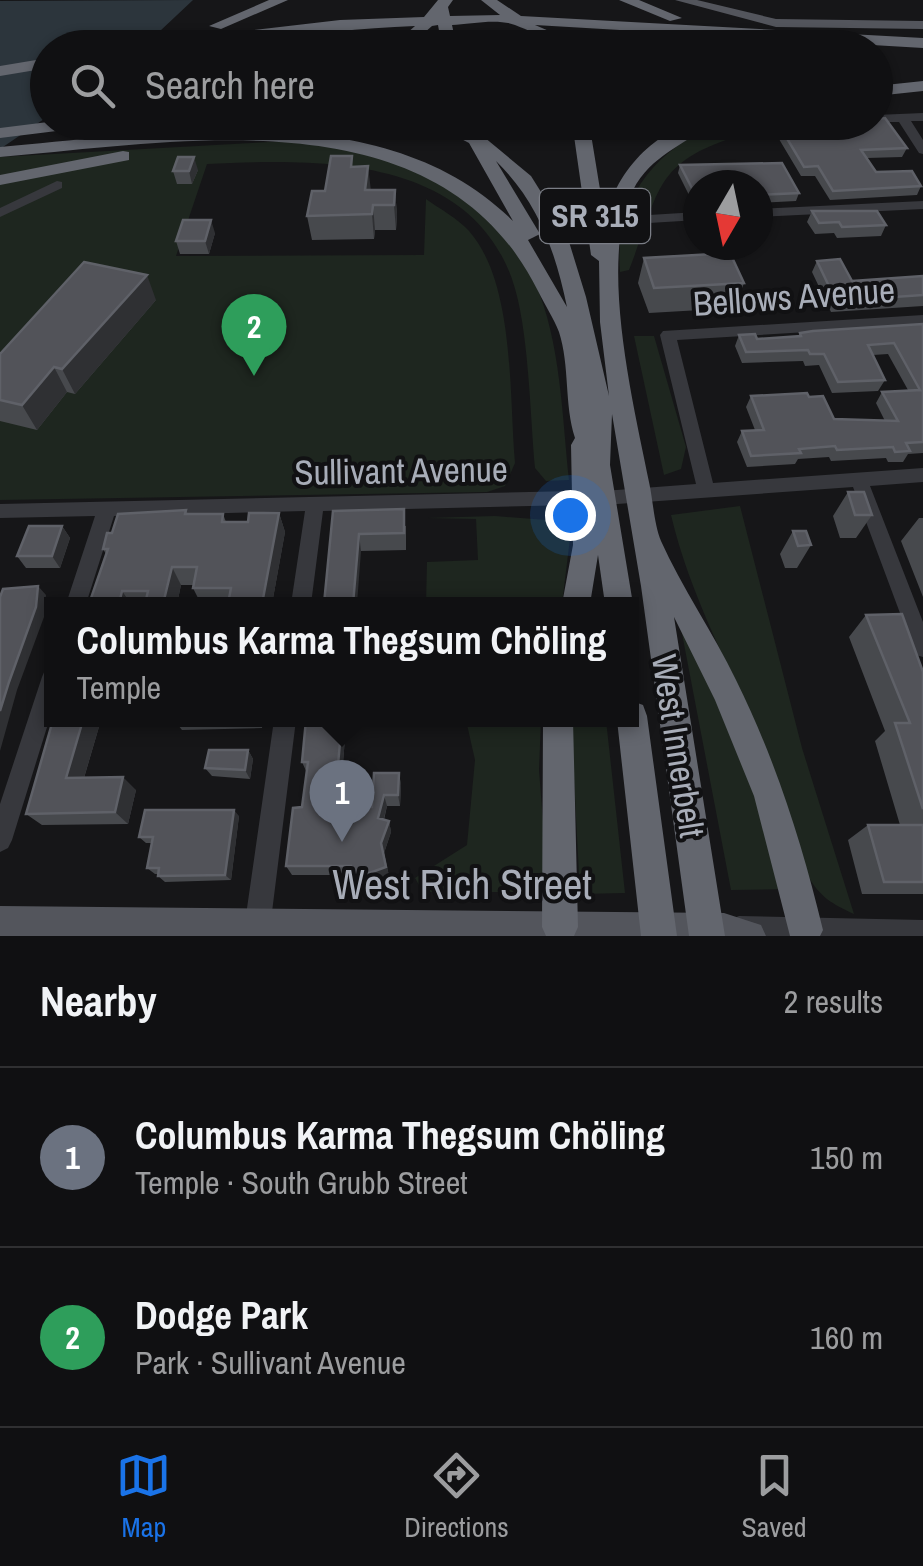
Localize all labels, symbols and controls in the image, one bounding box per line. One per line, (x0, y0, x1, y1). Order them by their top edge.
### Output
search box (30, 30, 893, 140)
icon: search (65, 58, 120, 113)
text: Search here (145, 60, 315, 111)
north arrow (683, 170, 773, 260)
road number: SR 315 (540, 189, 650, 243)
street label: Bellows Avenue (692, 266, 896, 327)
pin: 2 (222, 294, 286, 376)
street label: Sullivant Avenue (294, 445, 508, 496)
your location (545, 490, 596, 541)
popup (44, 597, 639, 727)
text: Columbus Karma Thegsum Chöling (77, 615, 606, 666)
street label: West Innerbelt (641, 651, 716, 841)
text: Temple (77, 666, 161, 709)
pin: 1 (310, 760, 374, 842)
street label: West Rich Street (332, 856, 592, 912)
text: Nearby (40, 973, 157, 1029)
text: 2 results (784, 980, 883, 1023)
text: Columbus Karma Thegsum Chöling (135, 1110, 665, 1161)
text: 1 (65, 1136, 80, 1179)
text: 150 m (810, 1136, 883, 1179)
text: Temple · South Grubb Street (135, 1161, 468, 1204)
text: Dodge Park (135, 1290, 308, 1341)
text: 2 (65, 1316, 80, 1359)
text: 160 m (810, 1316, 883, 1359)
text: Park · Sullivant Avenue (135, 1341, 406, 1384)
tab: Map (116, 1448, 171, 1546)
tab: Directions (404, 1448, 509, 1546)
tab: Saved (742, 1448, 807, 1546)

